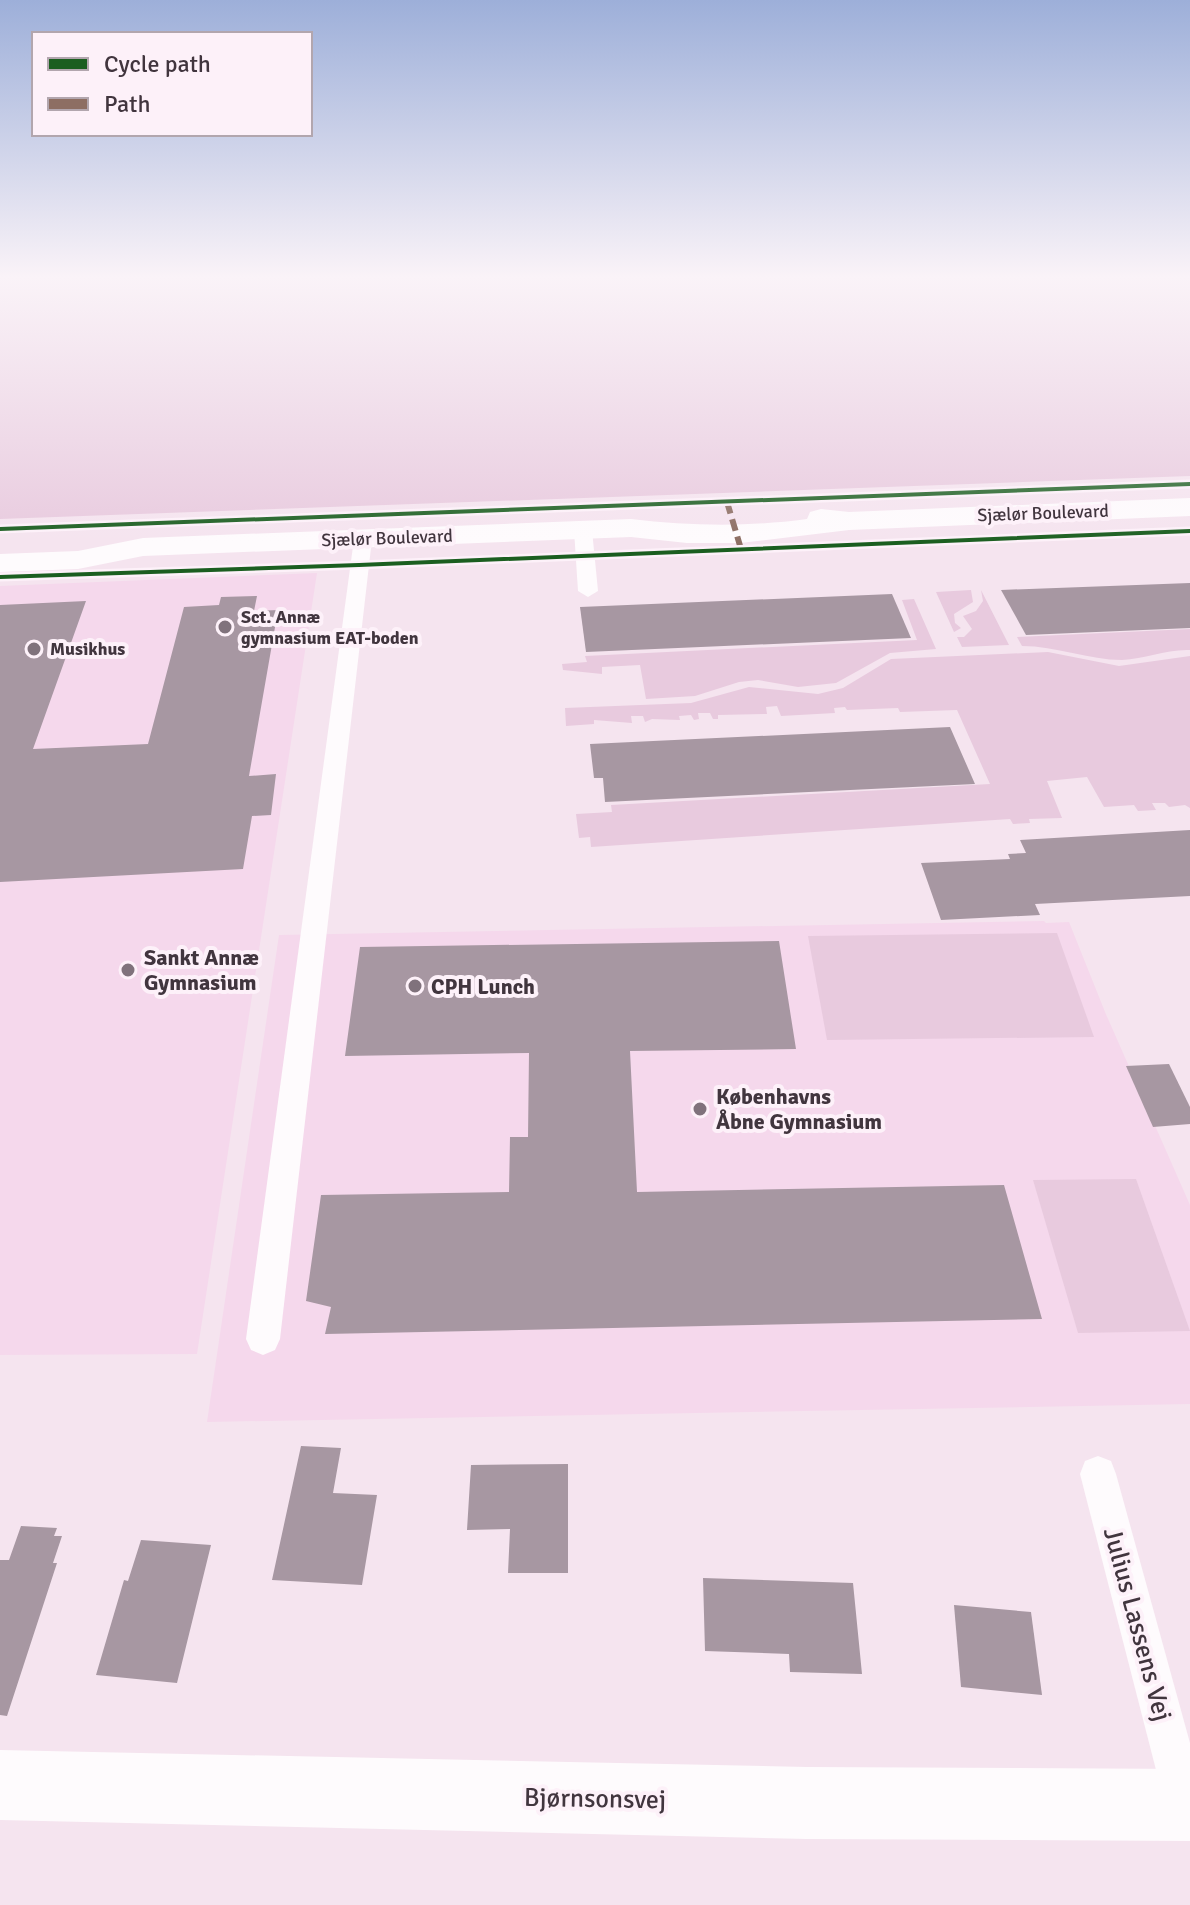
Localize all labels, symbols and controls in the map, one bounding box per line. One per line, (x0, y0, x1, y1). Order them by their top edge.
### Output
legend (32, 32, 312, 136)
text: Cycle path (104, 49, 211, 79)
text: Path (104, 89, 150, 119)
street label: Sjælør Boulevard (977, 500, 1109, 526)
street label: Sjælør Boulevard (321, 525, 453, 551)
place label: Sct. Annæ gymnasium EAT-boden (241, 606, 419, 649)
marker: Sct. Annæ gymnasium EAT-boden (216, 618, 234, 636)
place label: Musikhus (50, 638, 125, 660)
marker: Musikhus (25, 640, 43, 658)
place label: Sankt Annæ Gymnasium (144, 944, 259, 996)
marker: Sankt Annæ Gymnasium (119, 961, 137, 979)
place label: CPH Lunch (431, 973, 535, 1000)
marker: CPH Lunch (406, 977, 424, 995)
place label: Københavns Åbne Gymnasium (716, 1083, 882, 1135)
marker: Københavns Åbne Gymnasium (691, 1100, 709, 1118)
street label: Julius Lassens Vej (1096, 1524, 1178, 1725)
street label: Bjørnsonsvej (523, 1782, 666, 1816)

